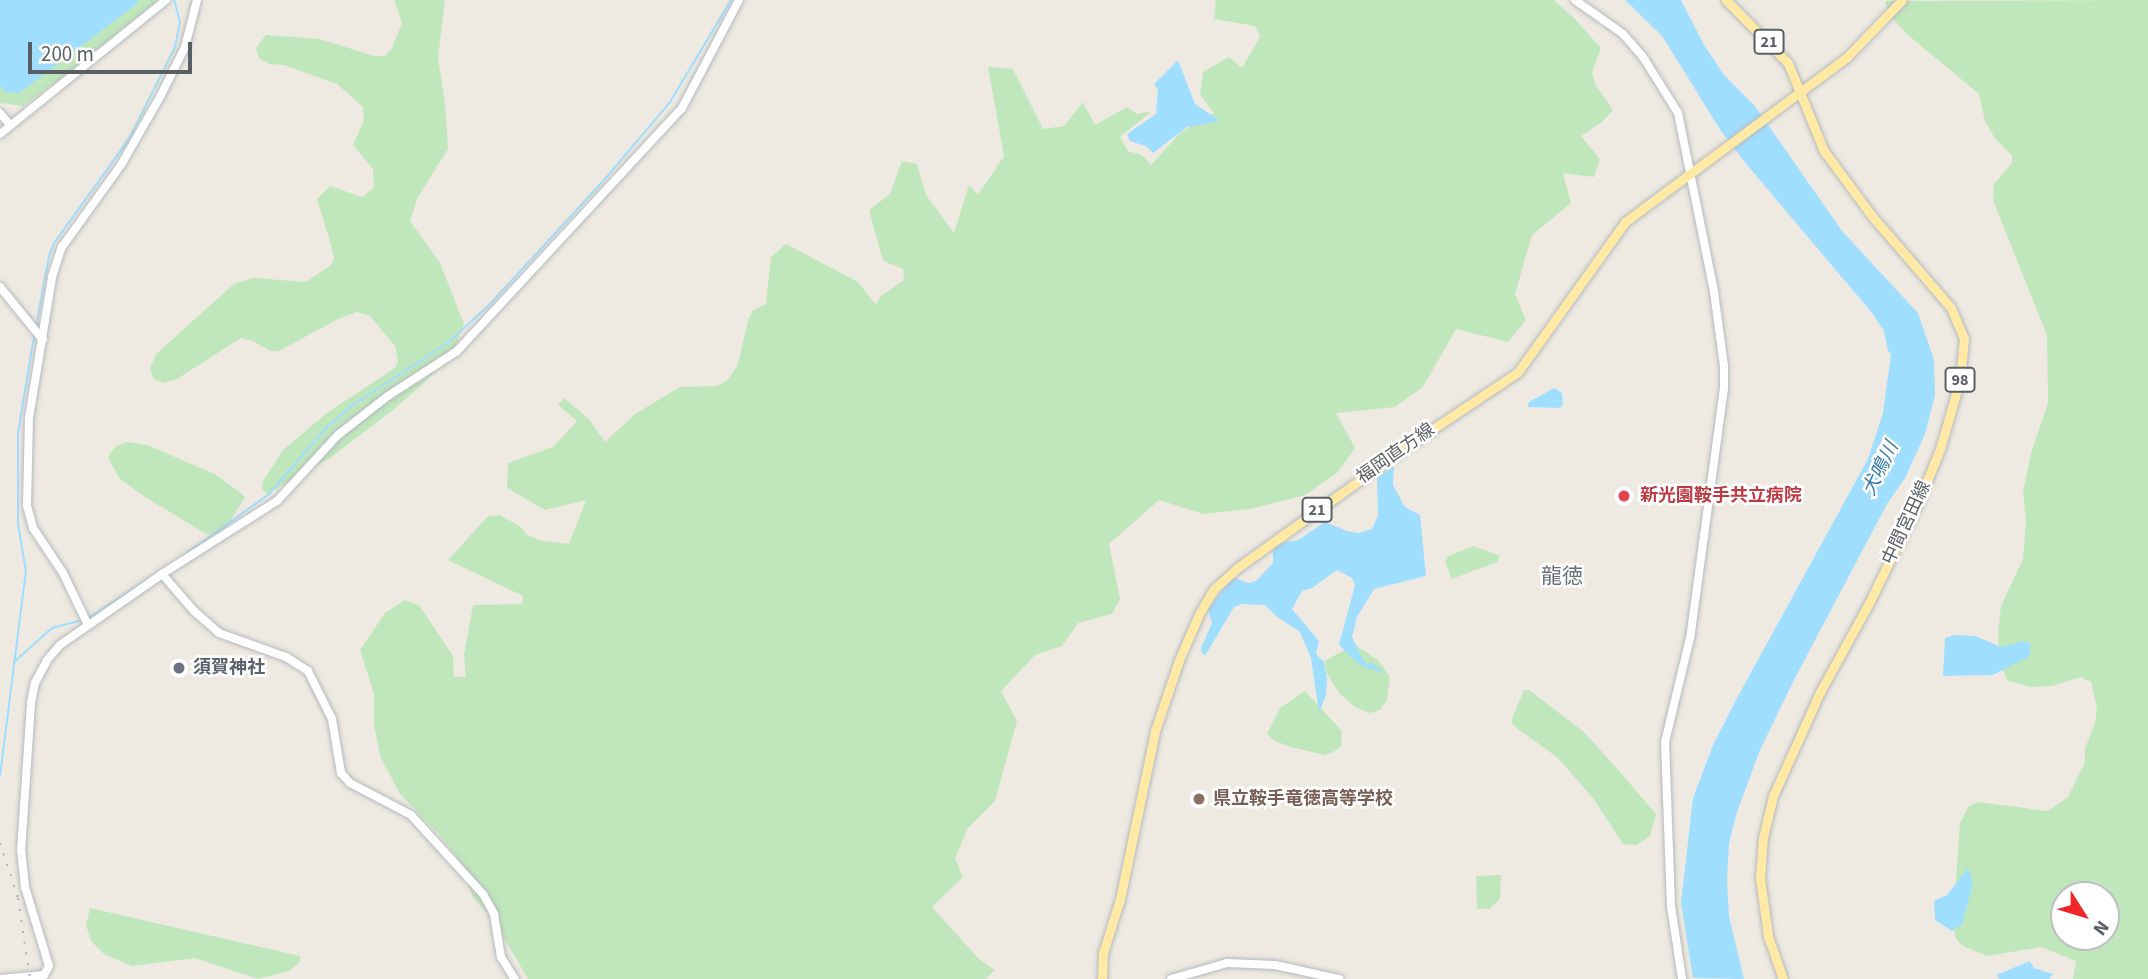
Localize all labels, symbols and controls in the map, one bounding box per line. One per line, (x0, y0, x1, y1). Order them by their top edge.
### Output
scale bar (32, 28, 196, 72)
road number: 21 (1753, 30, 1785, 54)
text: 200 m (41, 39, 94, 69)
road number: 98 (1944, 368, 1976, 392)
street label: 福岡直方線 (1353, 419, 1439, 489)
water label: 犬鳴川 (1858, 438, 1904, 500)
street label: 中間宮田線 (1878, 478, 1936, 568)
place label: 新光園鞍手共立病院 (1640, 485, 1802, 507)
marker: 新光園鞍手共立病院 (1614, 486, 1634, 506)
road number: 21 (1301, 498, 1333, 523)
district label: 龍徳 (1541, 563, 1583, 589)
place label: 須賀神社 (193, 657, 265, 679)
marker: 須賀神社 (171, 660, 187, 676)
place label: 県立鞍手竜徳高等学校 (1213, 788, 1393, 810)
marker: 県立鞍手竜徳高等学校 (1191, 791, 1207, 807)
north arrow (2050, 881, 2120, 951)
text: N (2086, 915, 2115, 941)

